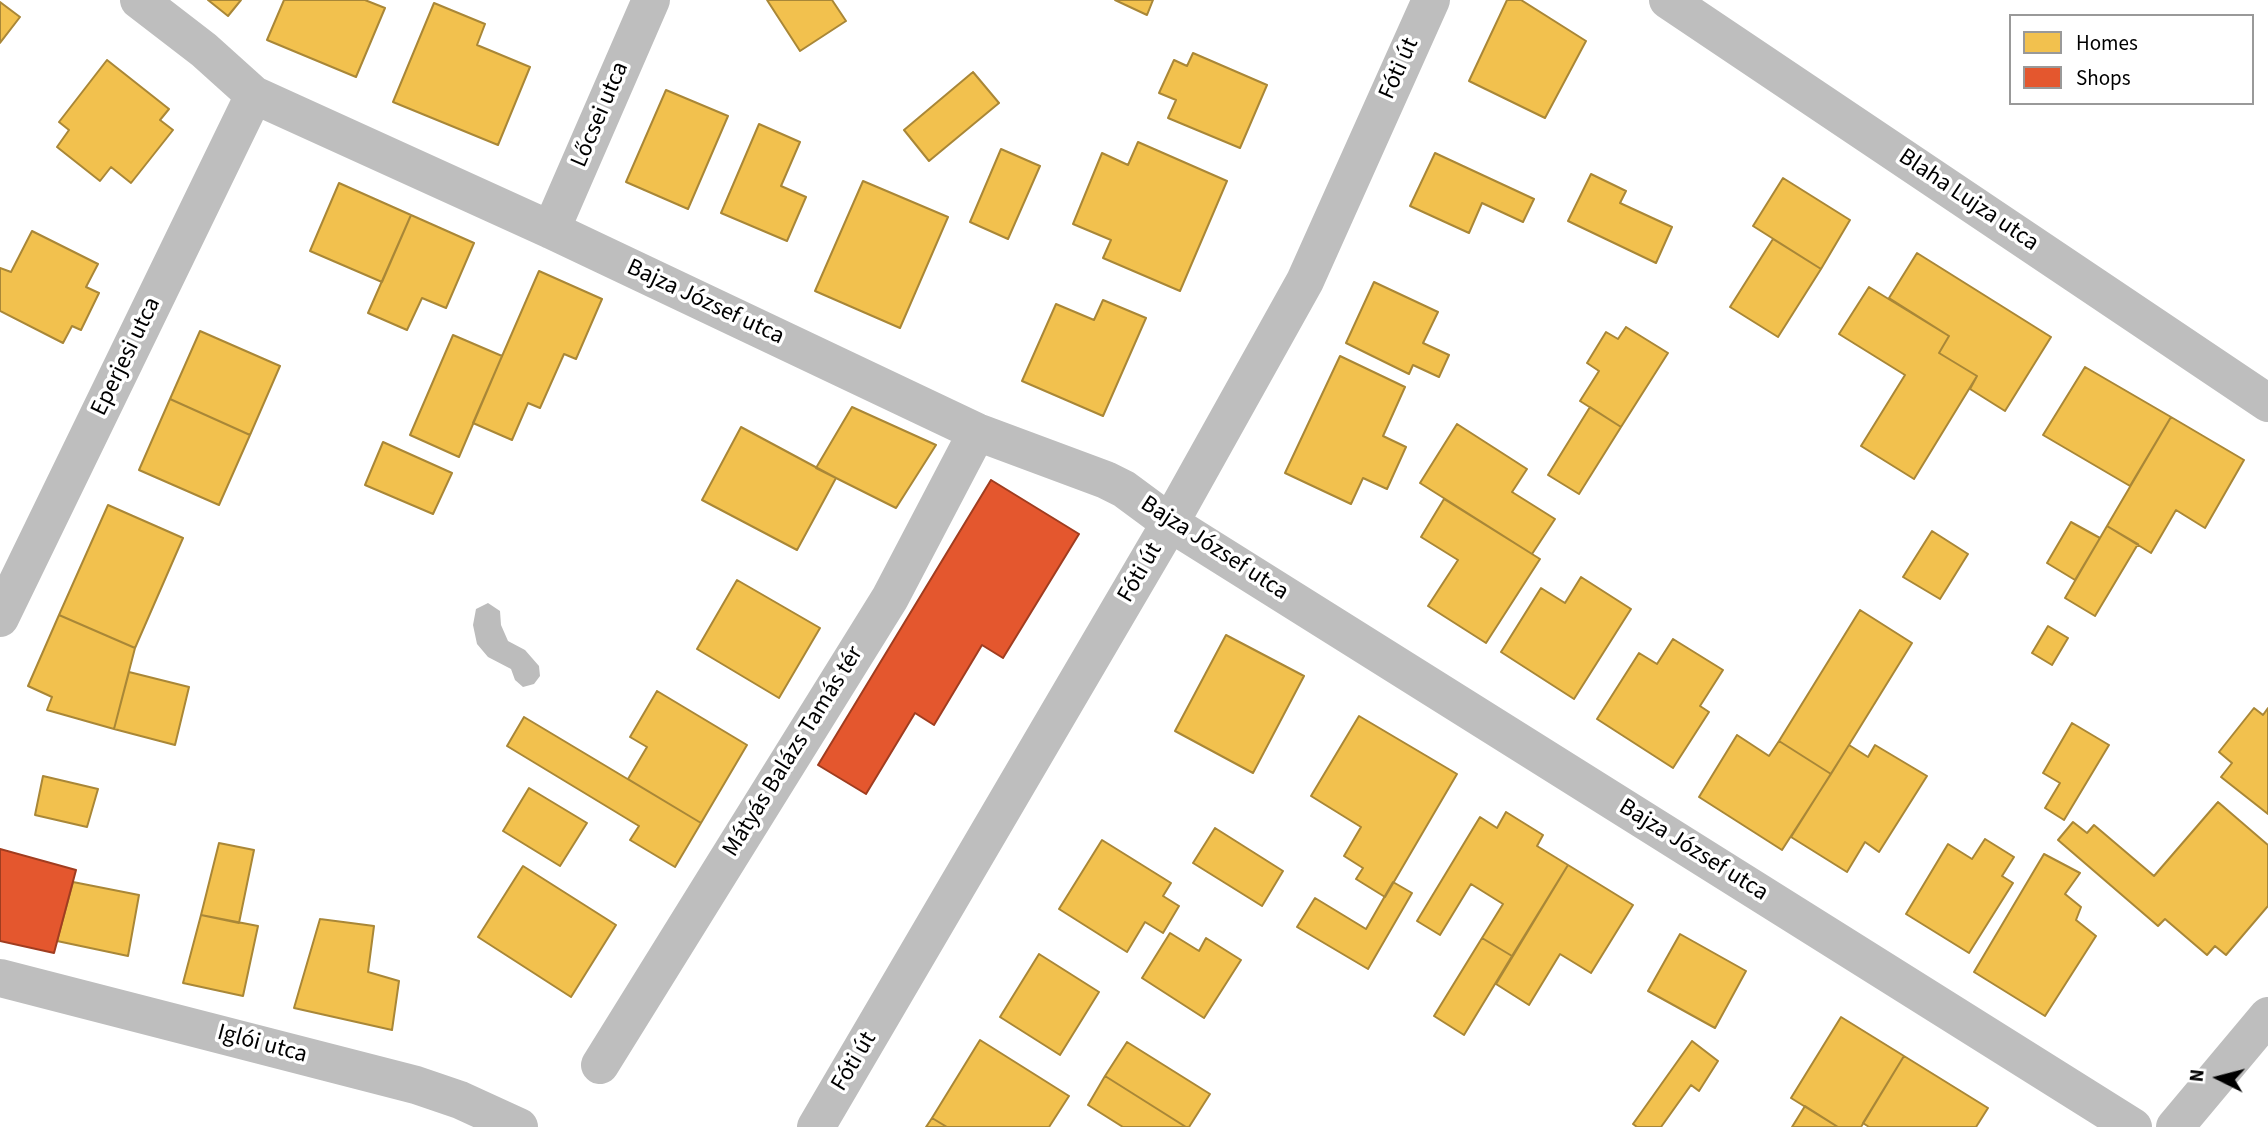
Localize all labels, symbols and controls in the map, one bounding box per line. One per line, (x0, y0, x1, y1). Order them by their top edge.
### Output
legend (2009, 14, 2254, 105)
text: Homes (2076, 28, 2138, 58)
street label: Fóti út (1374, 34, 1426, 104)
street label: Lőcsei utca (566, 58, 636, 172)
text: Shops (2076, 63, 2130, 93)
street label: Blaha Lujza utca (1892, 144, 2044, 258)
street label: Bajza József utca (622, 254, 788, 352)
street label: Eperjesi utca (86, 293, 168, 421)
street label: Bajza József utca (1135, 490, 1293, 608)
street label: Fóti út (1113, 538, 1169, 608)
street label: Mátyás Balázs Tamás tér (718, 642, 870, 862)
street label: Bajza József utca (1613, 794, 1773, 908)
street label: Iglói utca (214, 1019, 310, 1071)
street label: Fóti út (826, 1027, 884, 1097)
north arrow (2184, 1043, 2254, 1113)
text: N (2184, 1068, 2212, 1083)

